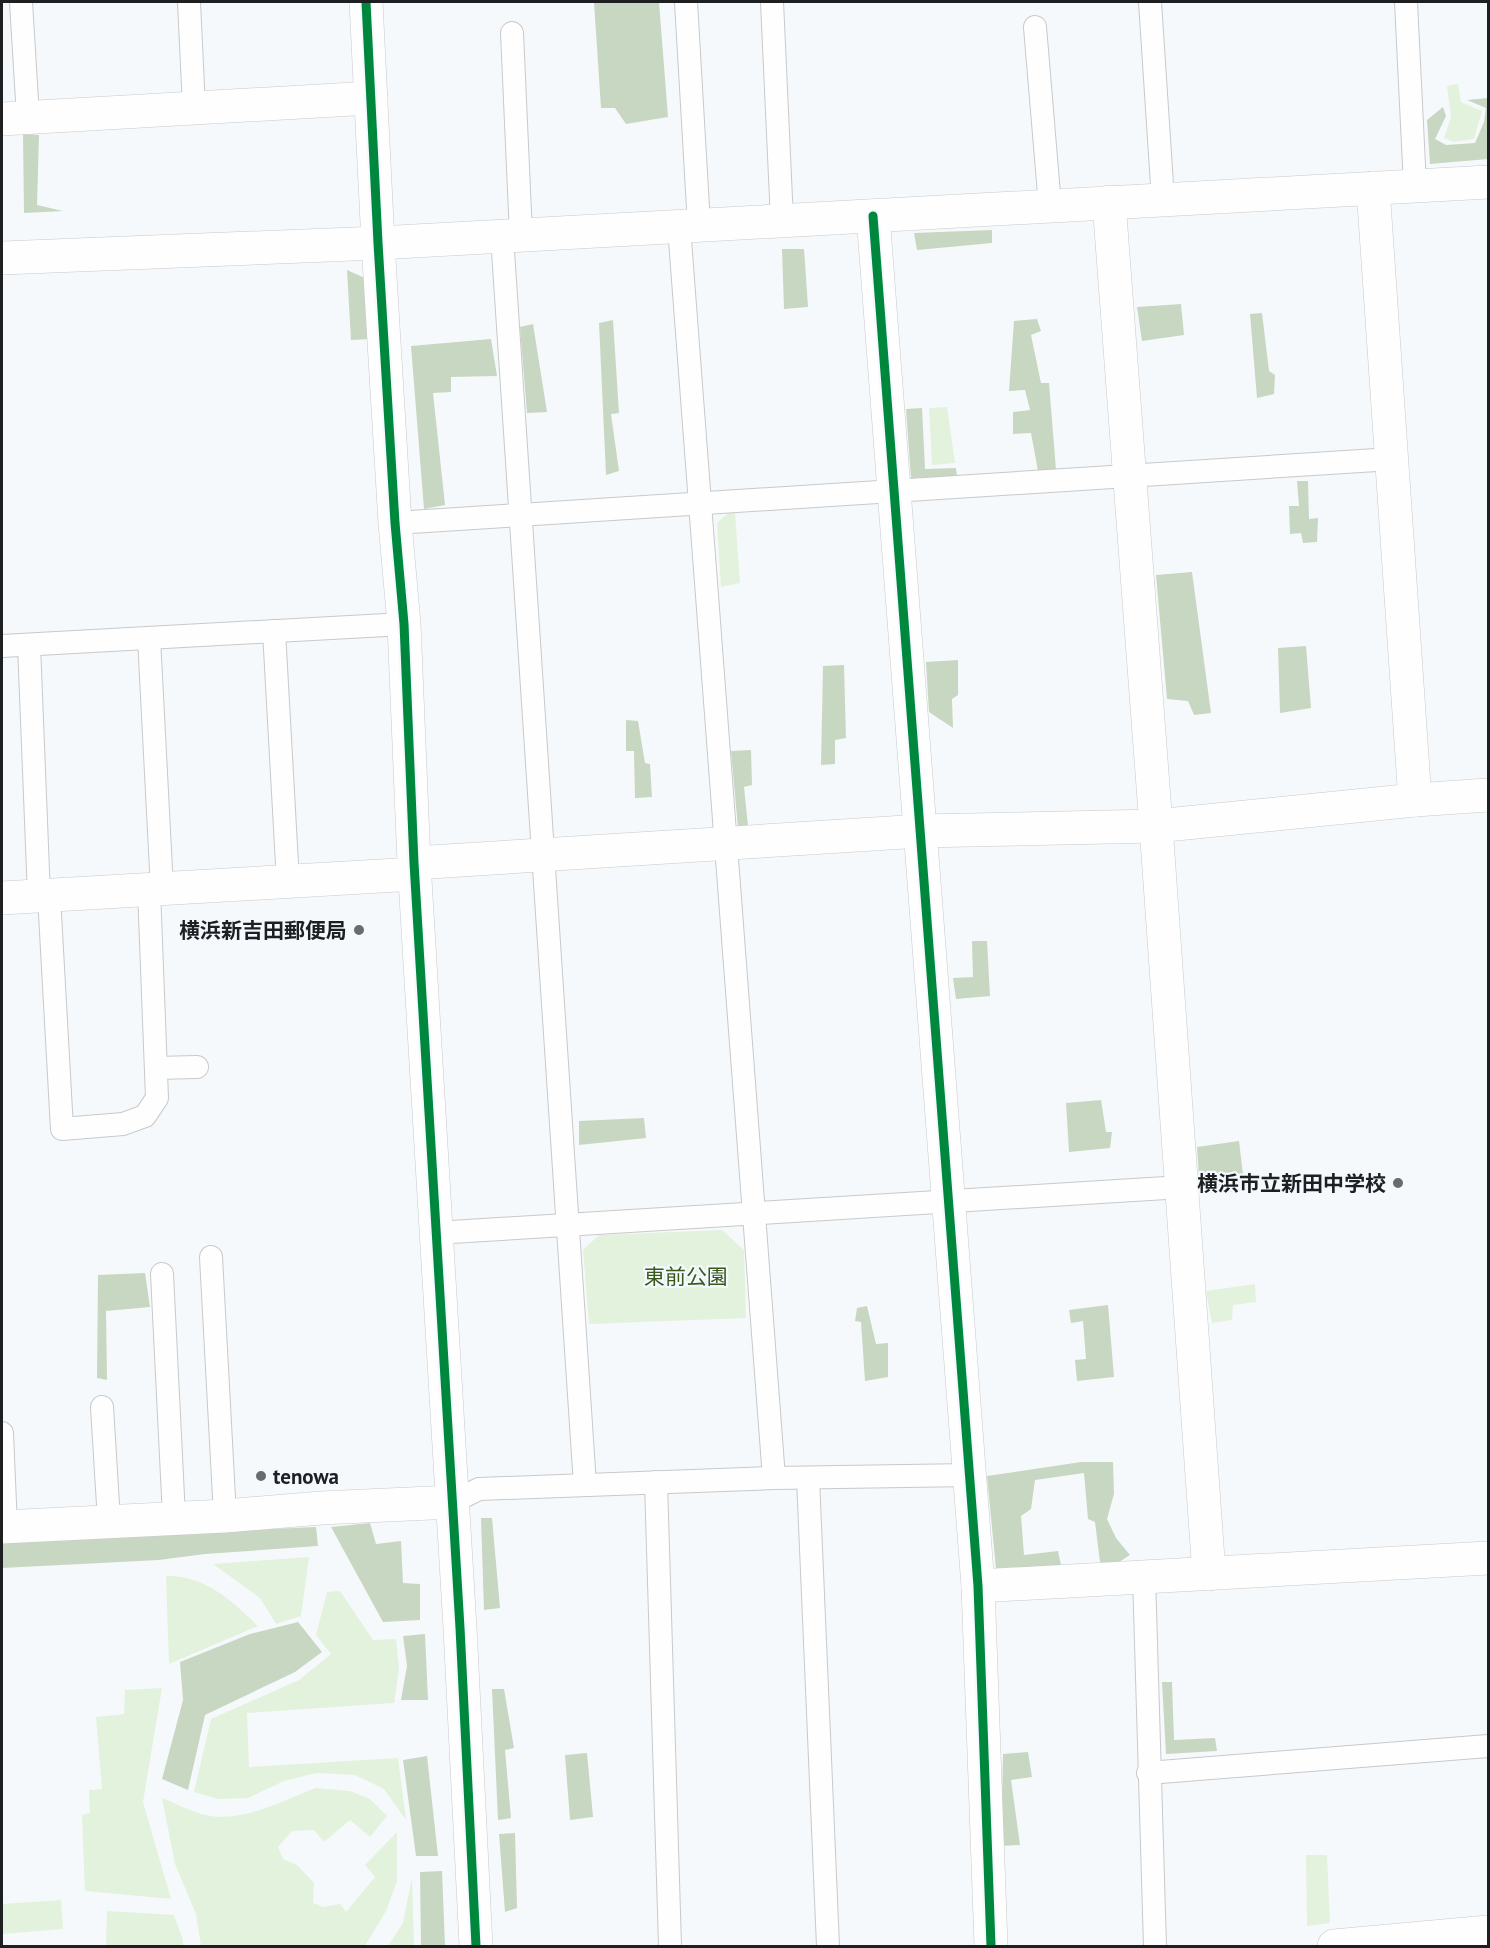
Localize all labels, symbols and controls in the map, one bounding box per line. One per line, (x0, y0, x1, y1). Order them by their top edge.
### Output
place label: 横浜新吉田郵便局 (179, 917, 347, 944)
marker: 横浜新吉田郵便局 (352, 923, 366, 937)
place label: 横浜市立新田中学校 (1197, 1170, 1386, 1197)
marker: 横浜市立新田中学校 (1391, 1176, 1405, 1190)
park label: 東前公園 (644, 1263, 728, 1290)
place label: tenowa (273, 1463, 339, 1490)
marker: tenowa (254, 1469, 268, 1483)

